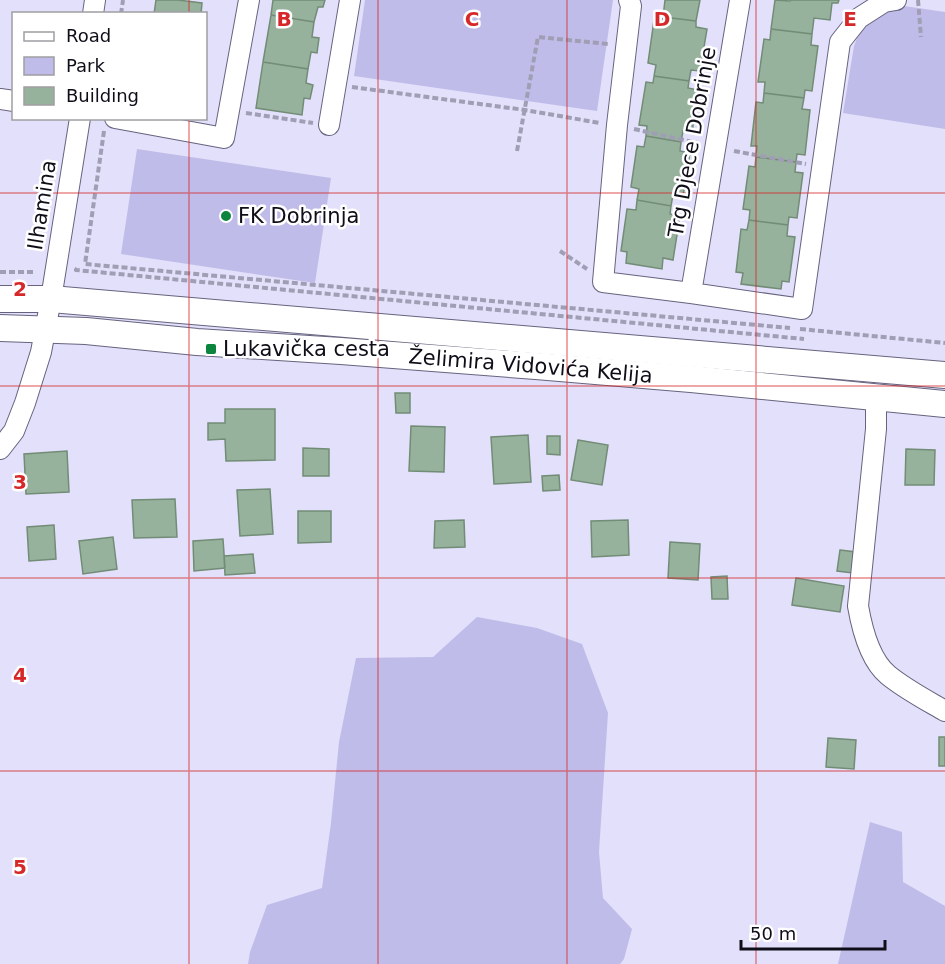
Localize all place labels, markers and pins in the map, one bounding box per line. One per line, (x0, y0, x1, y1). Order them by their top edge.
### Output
place label: FK Dobrinja (238, 204, 359, 228)
marker: FK Dobrinja (219, 209, 233, 223)
place label: Lukavička cesta (223, 337, 390, 361)
marker: Lukavička cesta (204, 342, 218, 356)

